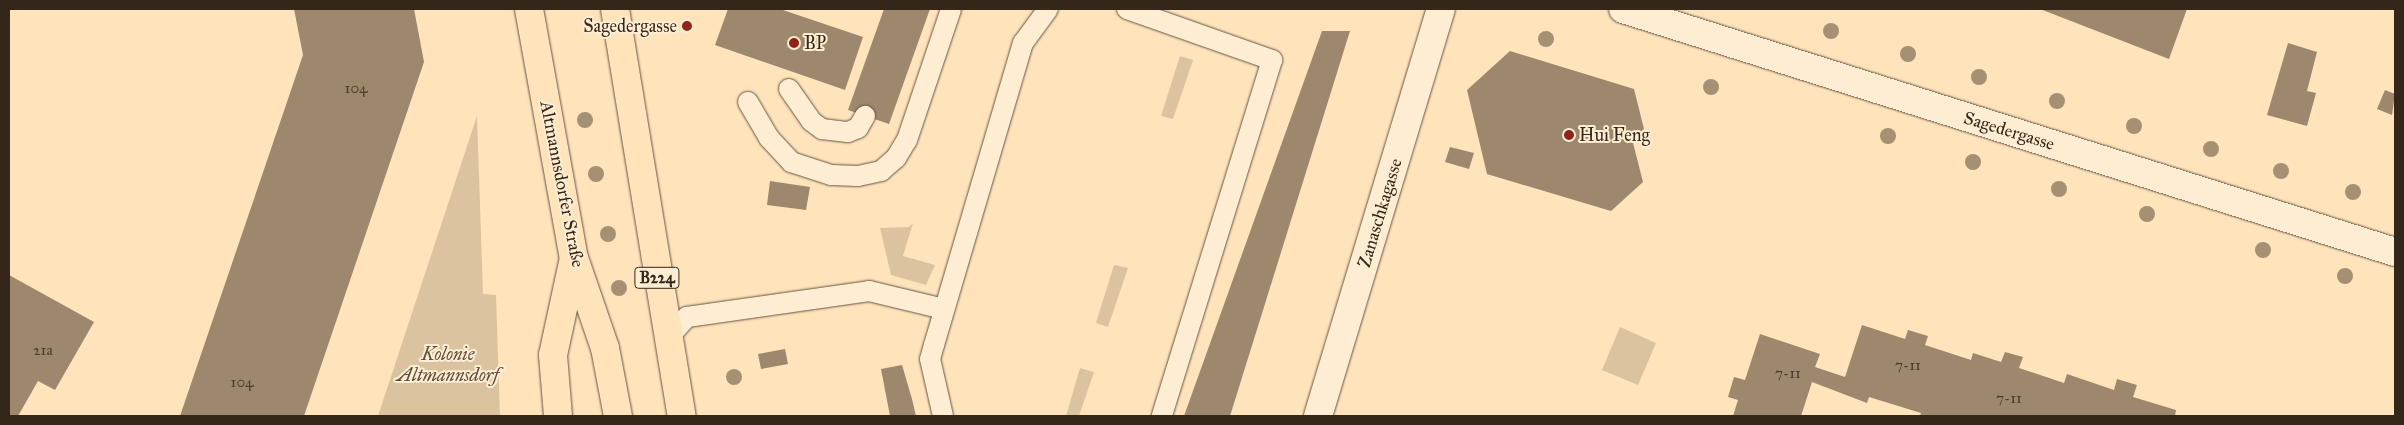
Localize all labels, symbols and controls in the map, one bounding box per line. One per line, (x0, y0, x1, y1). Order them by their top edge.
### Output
place label: Sagedergasse (583, 15, 677, 37)
marker: Sagedergasse (681, 20, 693, 32)
place label: BP (804, 32, 826, 54)
marker: BP (788, 37, 800, 49)
house number: 104 (345, 80, 367, 98)
street label: Altmannsdorfer Straße (535, 99, 589, 269)
street label: Sagedergasse (1961, 107, 2057, 155)
place label: Hui Feng (1579, 124, 1650, 146)
marker: Hui Feng (1563, 129, 1575, 141)
street label: Zanaschkagasse (1353, 156, 1407, 270)
road number: B224 (633, 264, 681, 292)
house number: 21a (33, 342, 53, 360)
park label: Kolonie Altmannsdorf (397, 344, 499, 386)
house number: 7-11 (1895, 357, 1921, 375)
house number: 7-11 (1775, 365, 1801, 383)
house number: 104 (231, 374, 253, 392)
house number: 7-11 (1996, 390, 2022, 408)

